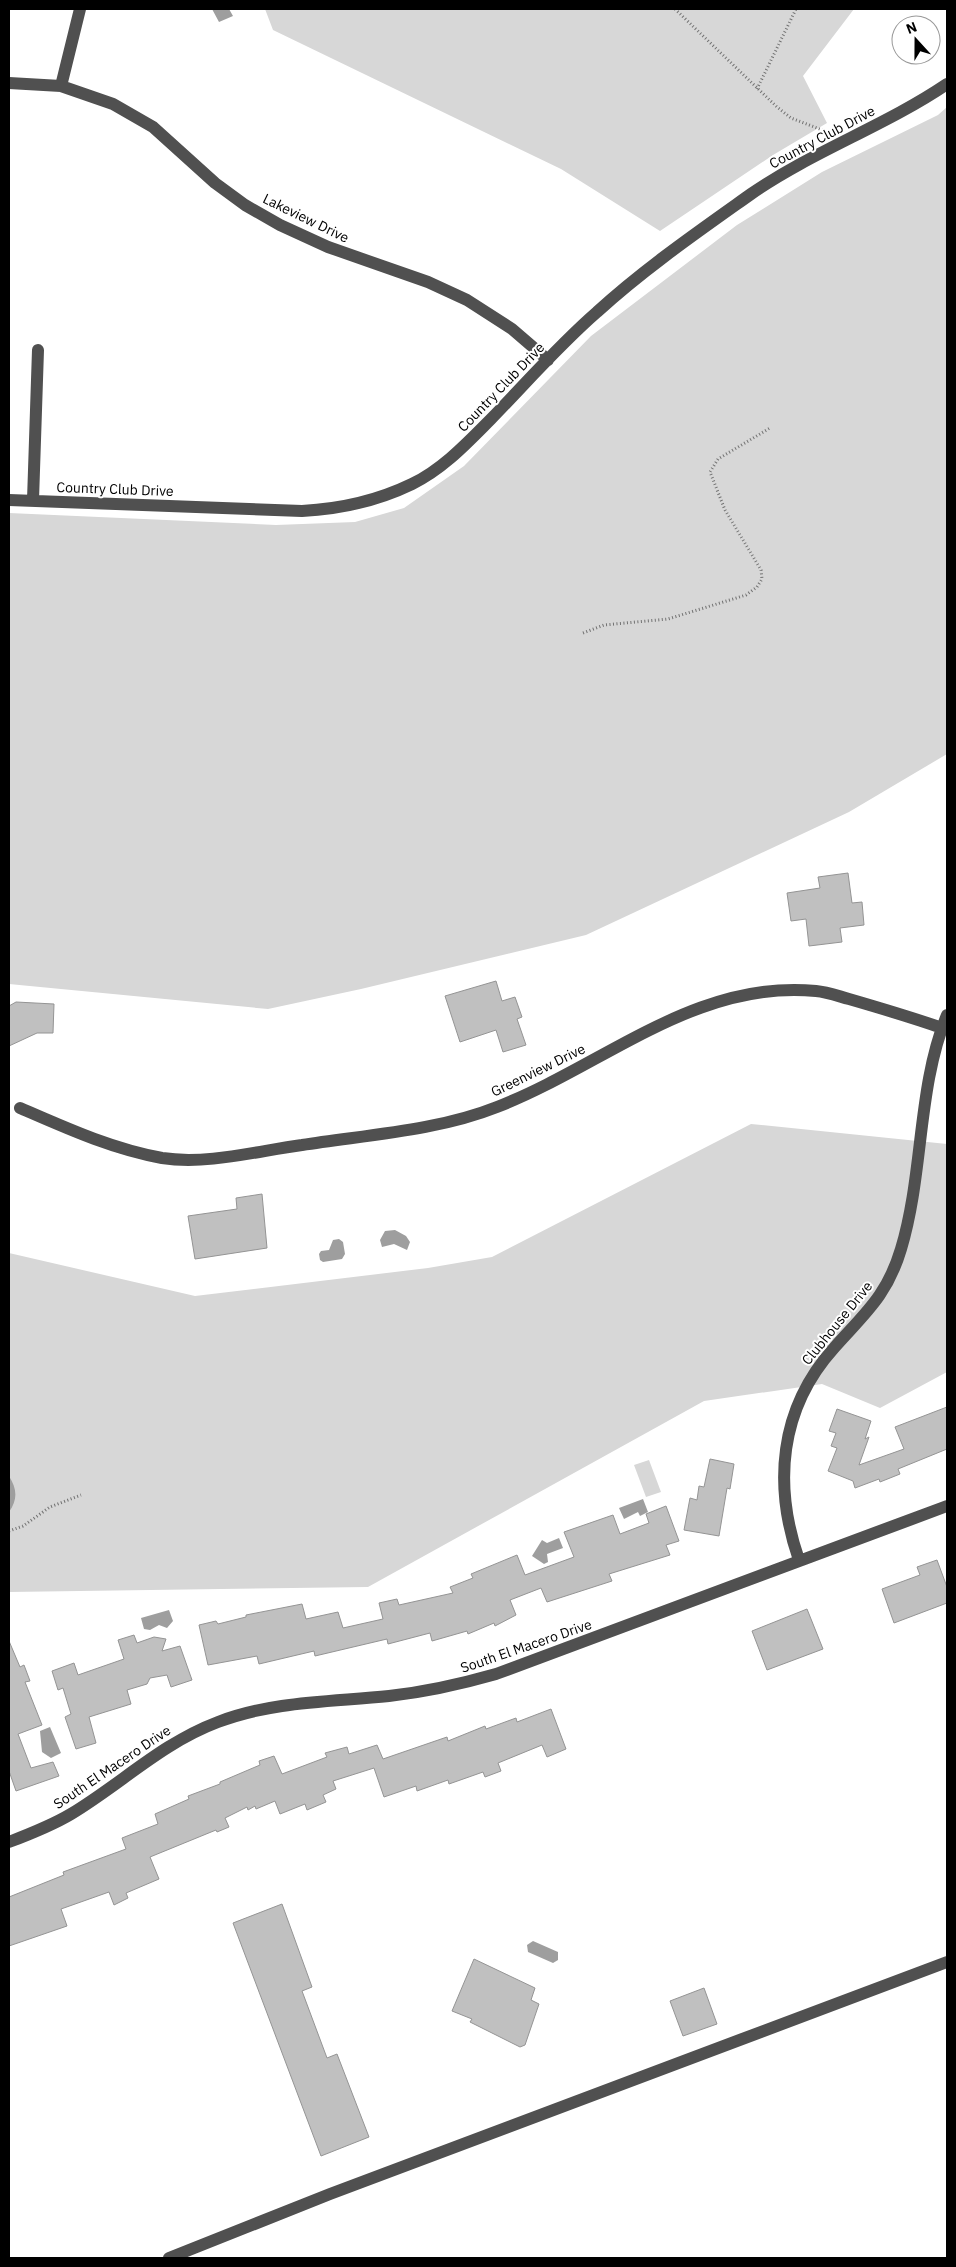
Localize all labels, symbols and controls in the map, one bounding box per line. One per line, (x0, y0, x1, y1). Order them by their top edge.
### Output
north arrow (891, 15, 941, 65)
text: N (903, 18, 919, 38)
street label: Country Club Drive (766, 101, 878, 172)
street label: Lakeview Drive (260, 189, 352, 247)
street label: Country Club Drive (454, 338, 548, 435)
street label: Country Club Drive (56, 478, 174, 500)
street label: Greenview Drive (488, 1039, 588, 1101)
street label: Clubhouse Drive (798, 1277, 876, 1369)
street label: South El Macero Drive (458, 1615, 594, 1677)
street label: South El Macero Drive (50, 1721, 174, 1813)

